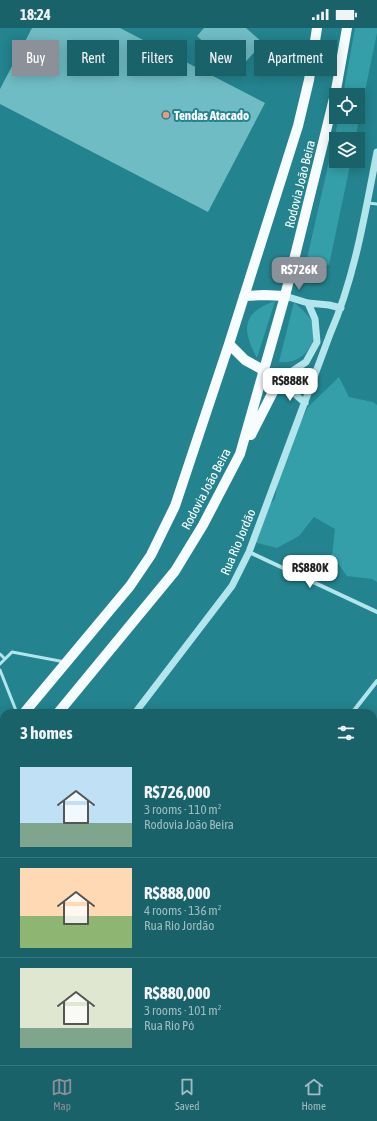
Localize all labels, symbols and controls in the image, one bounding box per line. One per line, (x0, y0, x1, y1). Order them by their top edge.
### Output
text: 18:24 (20, 6, 51, 23)
chip: Buy (12, 40, 59, 76)
chip: Rent (67, 40, 119, 76)
chip: Filters (127, 40, 187, 76)
chip: New (195, 40, 246, 76)
chip: Apartment (254, 40, 337, 76)
map controls (329, 88, 365, 168)
button: locate (329, 88, 365, 124)
place label: Tendas Atacado (174, 108, 249, 123)
marker: Tendas Atacado (161, 110, 171, 120)
button: layers (329, 132, 365, 168)
street label: Rodovia João Beira (282, 139, 318, 229)
pin: R$726K (266, 257, 332, 291)
text: R$726K (281, 262, 317, 277)
pin: R$888K (257, 368, 323, 402)
text: R$888K (272, 373, 308, 388)
street label: Rodovia João Beira (178, 446, 234, 532)
street label: Rua Rio Jordão (217, 507, 259, 577)
pin: R$880K (277, 555, 343, 589)
text: R$880K (292, 560, 328, 575)
icon: filters (335, 722, 357, 744)
text: 3 homes (20, 723, 73, 743)
text: R$726,000 (144, 782, 211, 802)
icon: home (52, 783, 100, 831)
text: 3 rooms · 110 m² (144, 802, 221, 817)
text: Rodovia João Beira (144, 817, 234, 832)
text: R$888,000 (144, 883, 211, 903)
icon: home (52, 884, 100, 932)
text: 4 rooms · 136 m² (144, 903, 221, 918)
text: Rua Rio Jordão (144, 918, 214, 933)
text: R$880,000 (144, 983, 211, 1003)
icon: home (52, 984, 100, 1032)
text: 3 rooms · 101 m² (144, 1003, 221, 1018)
text: Rua Rio Pó (144, 1018, 194, 1033)
tab: Map (51, 1076, 73, 1112)
tab: Saved (175, 1076, 199, 1112)
tab: Home (301, 1076, 326, 1112)

